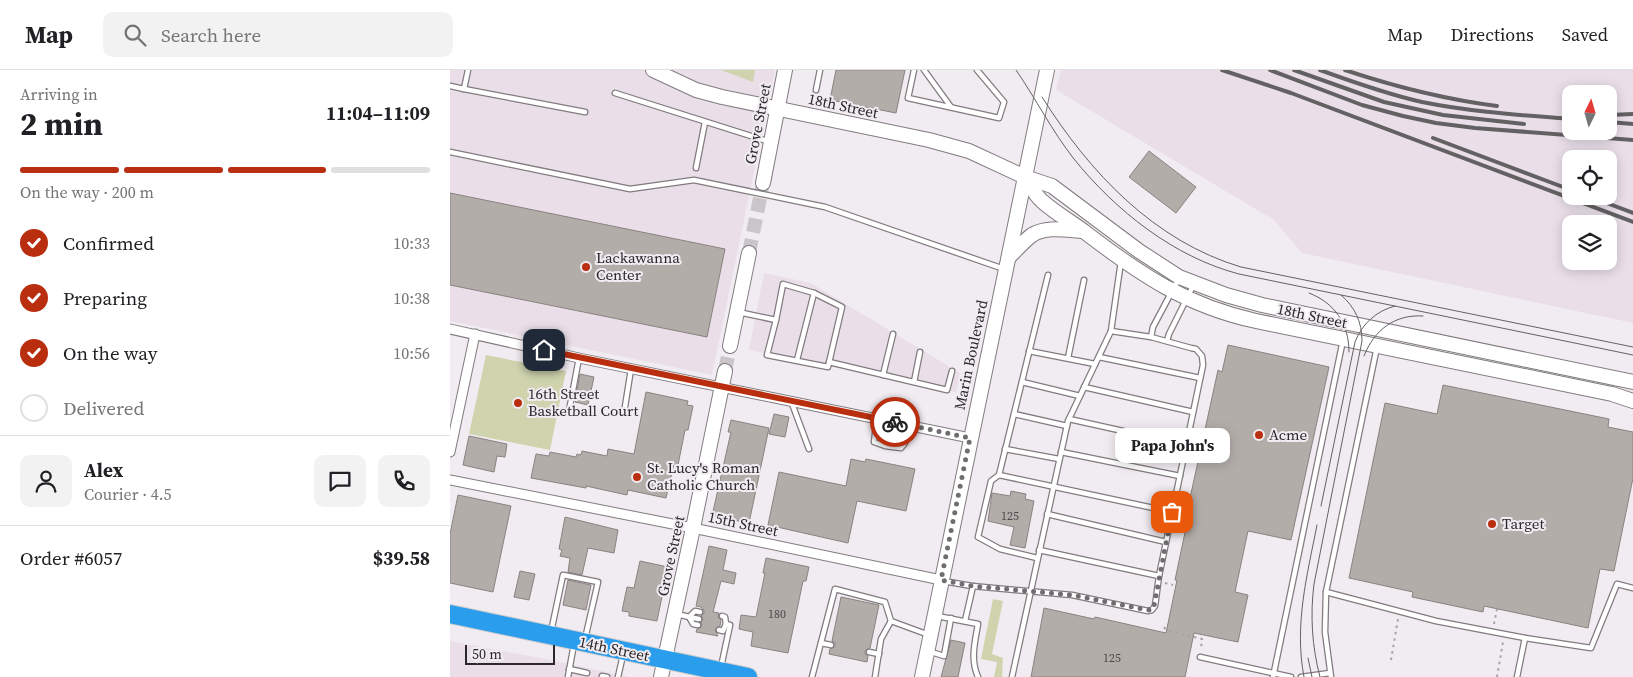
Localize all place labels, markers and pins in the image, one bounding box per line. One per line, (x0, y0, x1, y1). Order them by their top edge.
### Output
place label: Lackawanna Center (596, 247, 680, 285)
marker: Lackawanna Center (580, 261, 592, 273)
pin (523, 329, 565, 371)
place label: 16th Street Basketball Court (528, 383, 639, 421)
marker: 16th Street Basketball Court (512, 397, 524, 409)
place label: Acme (1269, 424, 1307, 445)
callout: Papa John's (1114, 427, 1230, 462)
marker: Acme (1253, 429, 1265, 441)
place label: St. Lucy's Roman Catholic Church (647, 457, 760, 495)
marker: St. Lucy's Roman Catholic Church (631, 471, 643, 483)
pin (1151, 491, 1193, 533)
place label: Target (1502, 513, 1544, 534)
marker: Target (1486, 518, 1498, 530)

